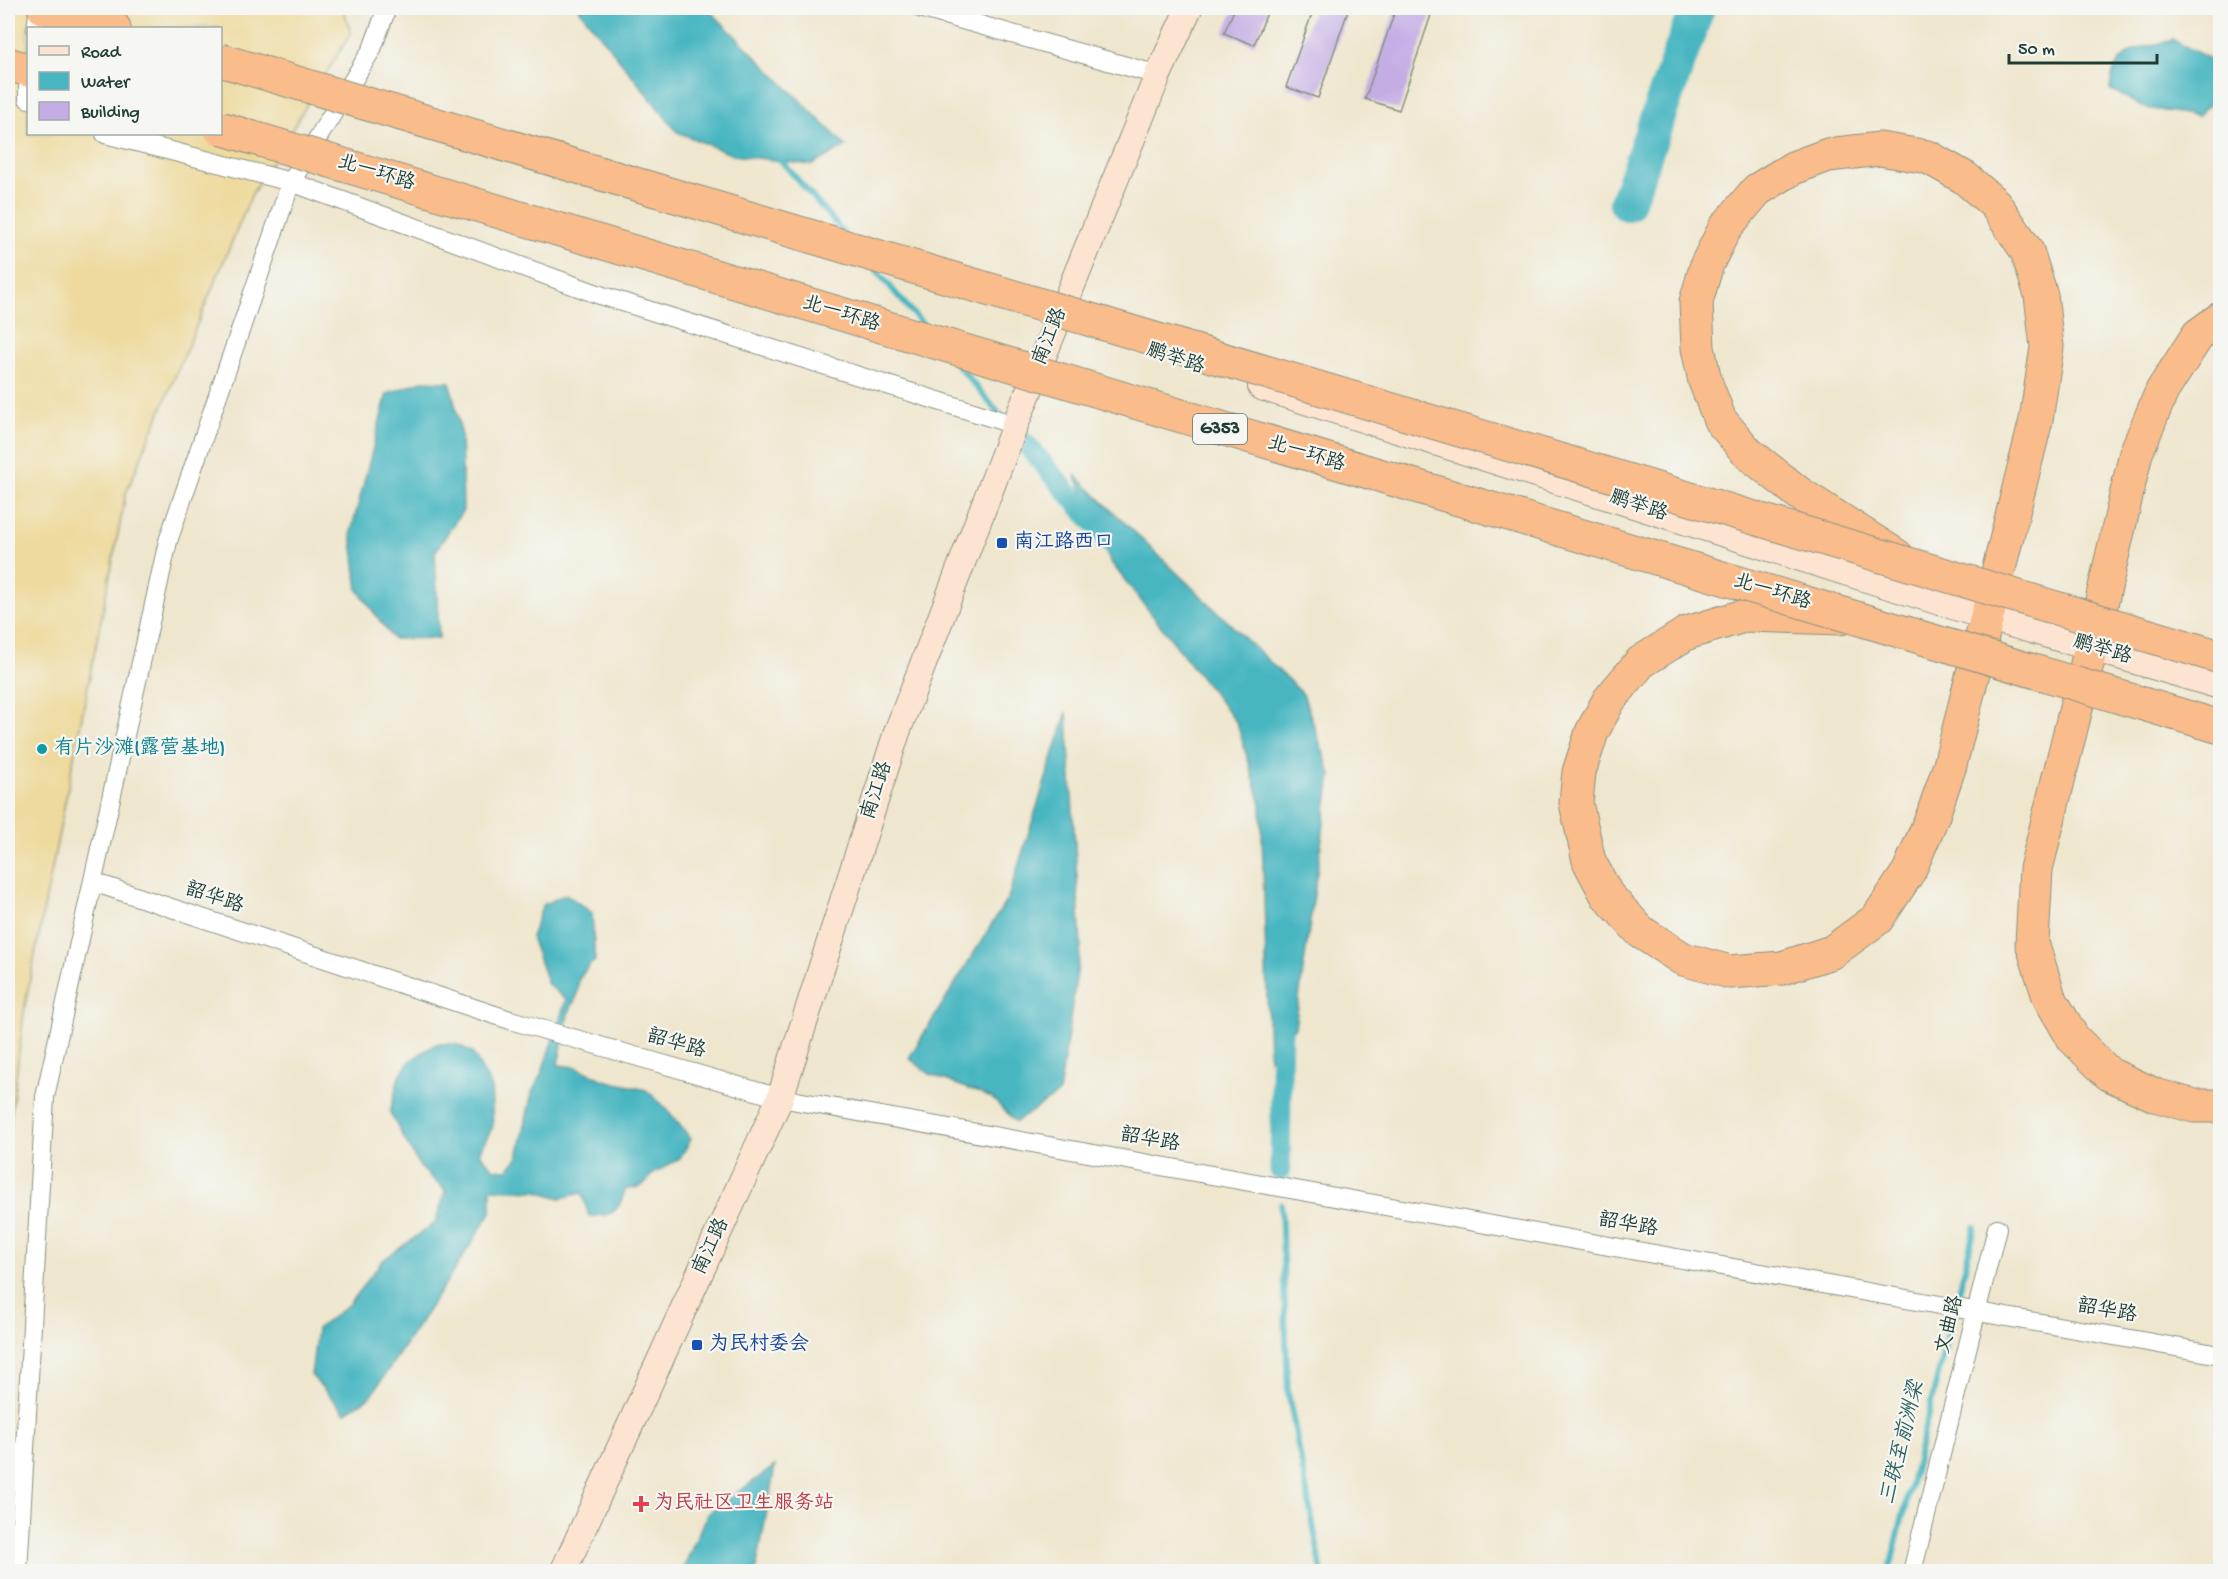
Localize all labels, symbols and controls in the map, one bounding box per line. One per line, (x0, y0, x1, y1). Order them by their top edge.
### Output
legend (27, 27, 222, 135)
scale bar (2009, 27, 2158, 65)
text: 50 m (2018, 40, 2055, 61)
text: Road (81, 43, 122, 64)
text: Water (81, 73, 131, 94)
text: Building (80, 103, 140, 124)
street label: 北一环路 (334, 149, 419, 197)
street label: 北一环路 (799, 290, 884, 338)
street label: 南江路 (1027, 303, 1073, 369)
street label: 鹏举路 (1143, 338, 1209, 381)
road number: G353 (1193, 414, 1247, 444)
street label: 北一环路 (1264, 430, 1349, 478)
street label: 鹏举路 (1606, 485, 1672, 528)
place label: 南江路西口 (1014, 530, 1114, 555)
marker: 南江路西口 (995, 536, 1009, 550)
street label: 北一环路 (1730, 568, 1815, 616)
street label: 鹏举路 (2070, 630, 2136, 671)
place label: 有片沙滩(露营基地) (54, 736, 225, 761)
marker: 有片沙滩(露营基地) (35, 742, 49, 756)
street label: 南江路 (856, 757, 899, 823)
street label: 韶华路 (182, 877, 248, 920)
street label: 韶华路 (644, 1024, 710, 1065)
street label: 韶华路 (1118, 1122, 1183, 1158)
street label: 韶华路 (1596, 1207, 1661, 1243)
street label: 南江路 (687, 1213, 736, 1279)
street label: 文曲路 (1931, 1292, 1970, 1357)
street label: 韶华路 (2075, 1293, 2140, 1329)
place label: 为民村委会 (709, 1332, 809, 1357)
marker: 为民村委会 (690, 1338, 704, 1352)
water label: 三联至前洲梁 (1875, 1376, 1932, 1507)
place label: 为民社区卫生服务站 (654, 1491, 834, 1516)
marker: 为民社区卫生服务站 (632, 1495, 650, 1513)

